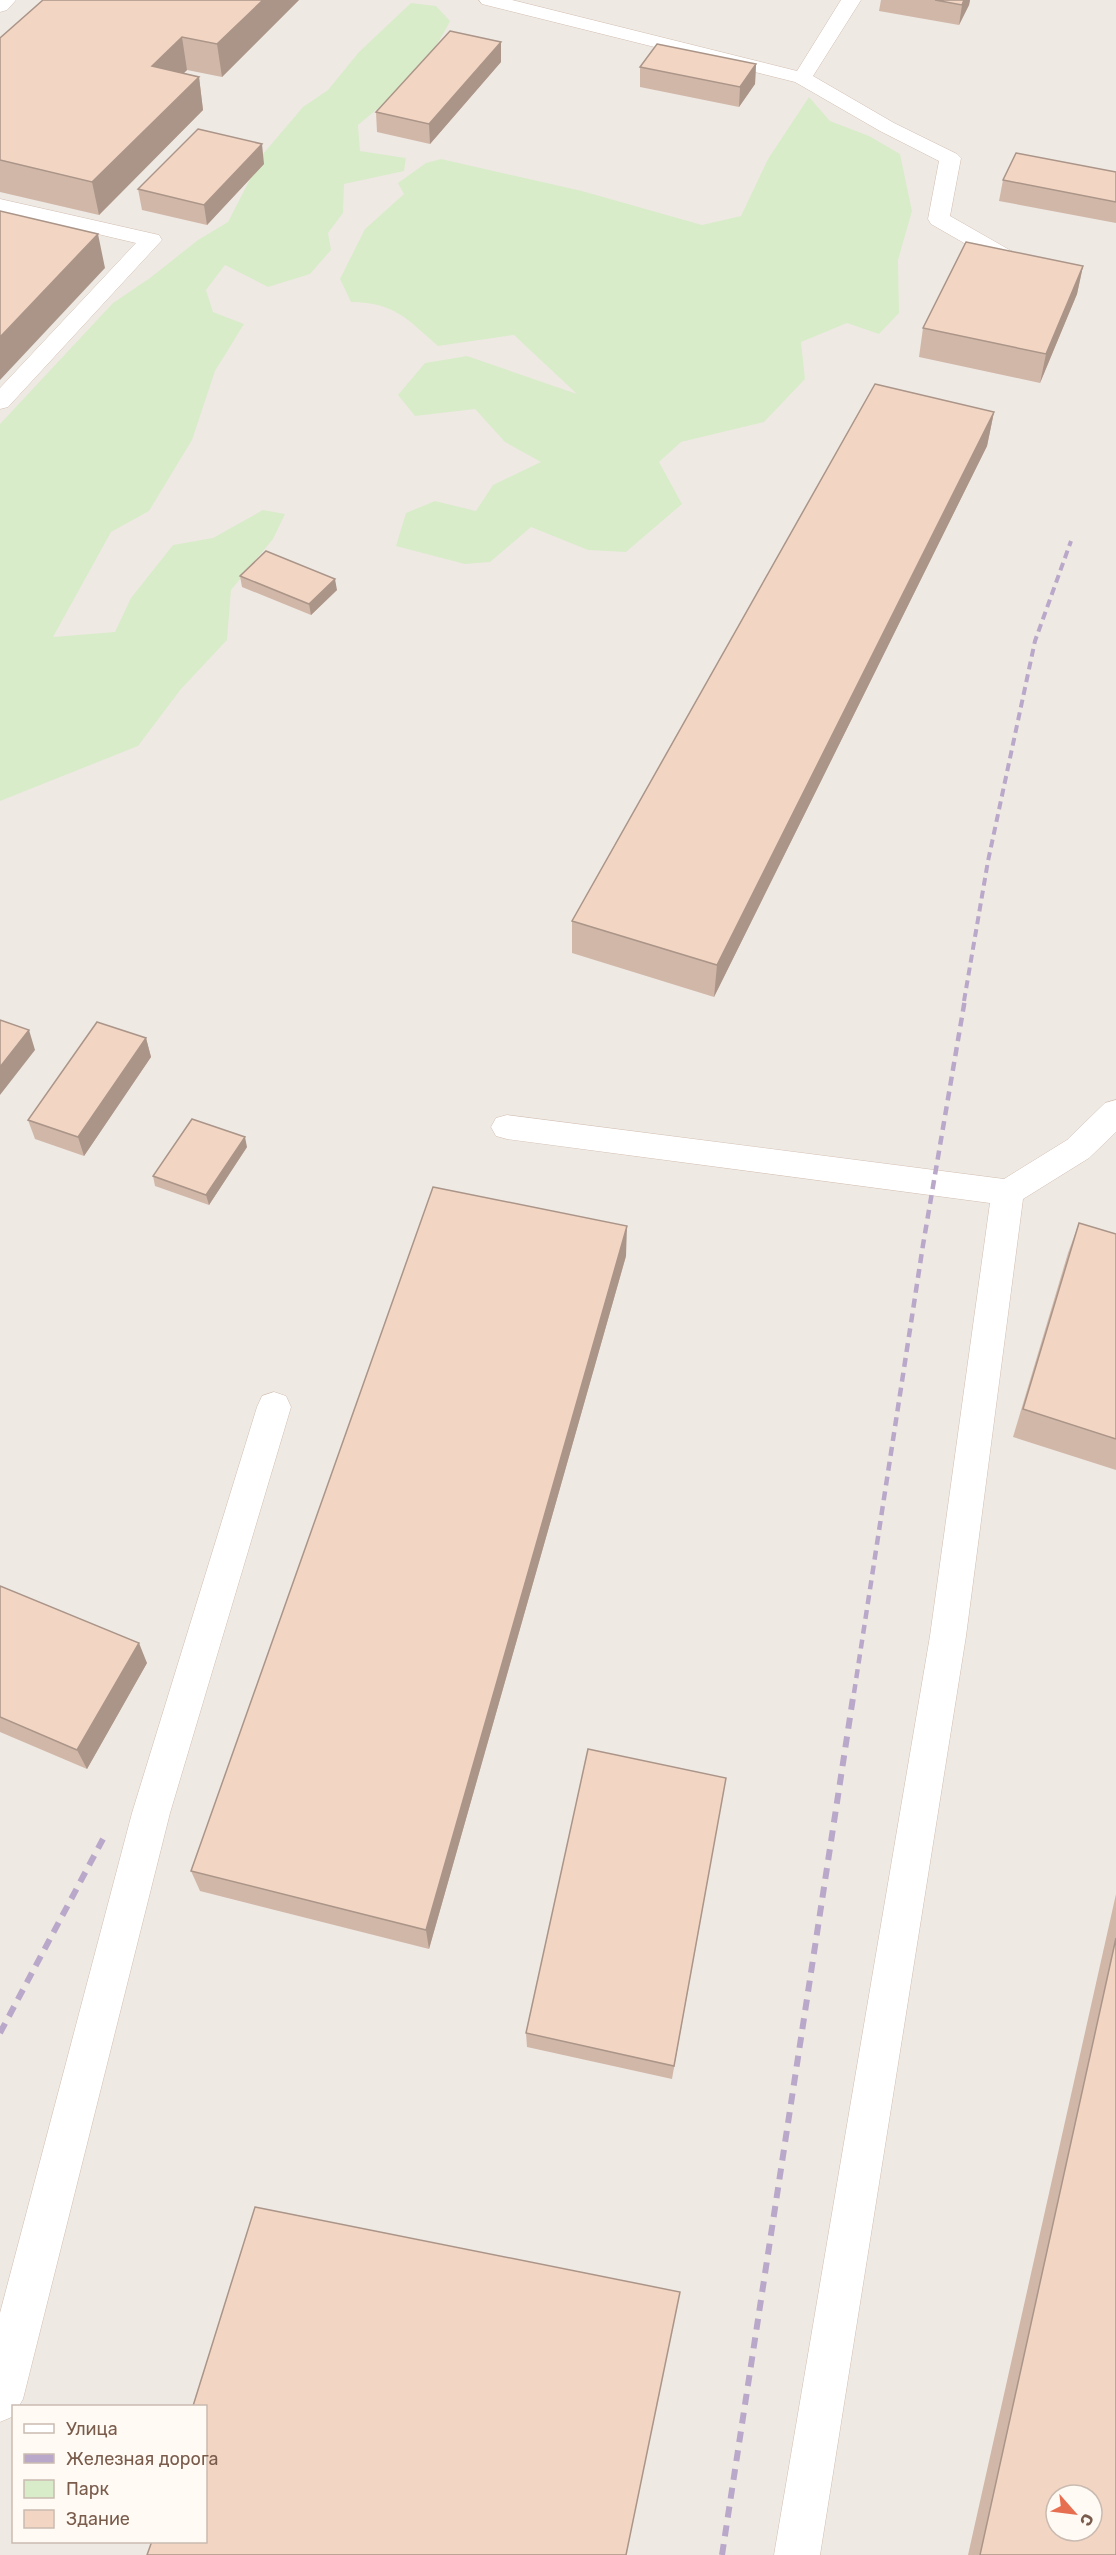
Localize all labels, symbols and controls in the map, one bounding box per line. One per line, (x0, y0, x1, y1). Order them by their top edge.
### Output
legend (12, 2405, 207, 2543)
text: Улица (66, 2418, 118, 2440)
text: Железная дорога (66, 2448, 219, 2470)
text: Парк (66, 2478, 110, 2500)
north arrow (1044, 2483, 1104, 2543)
text: Здание (66, 2508, 130, 2530)
text: С (1076, 2510, 1098, 2529)

